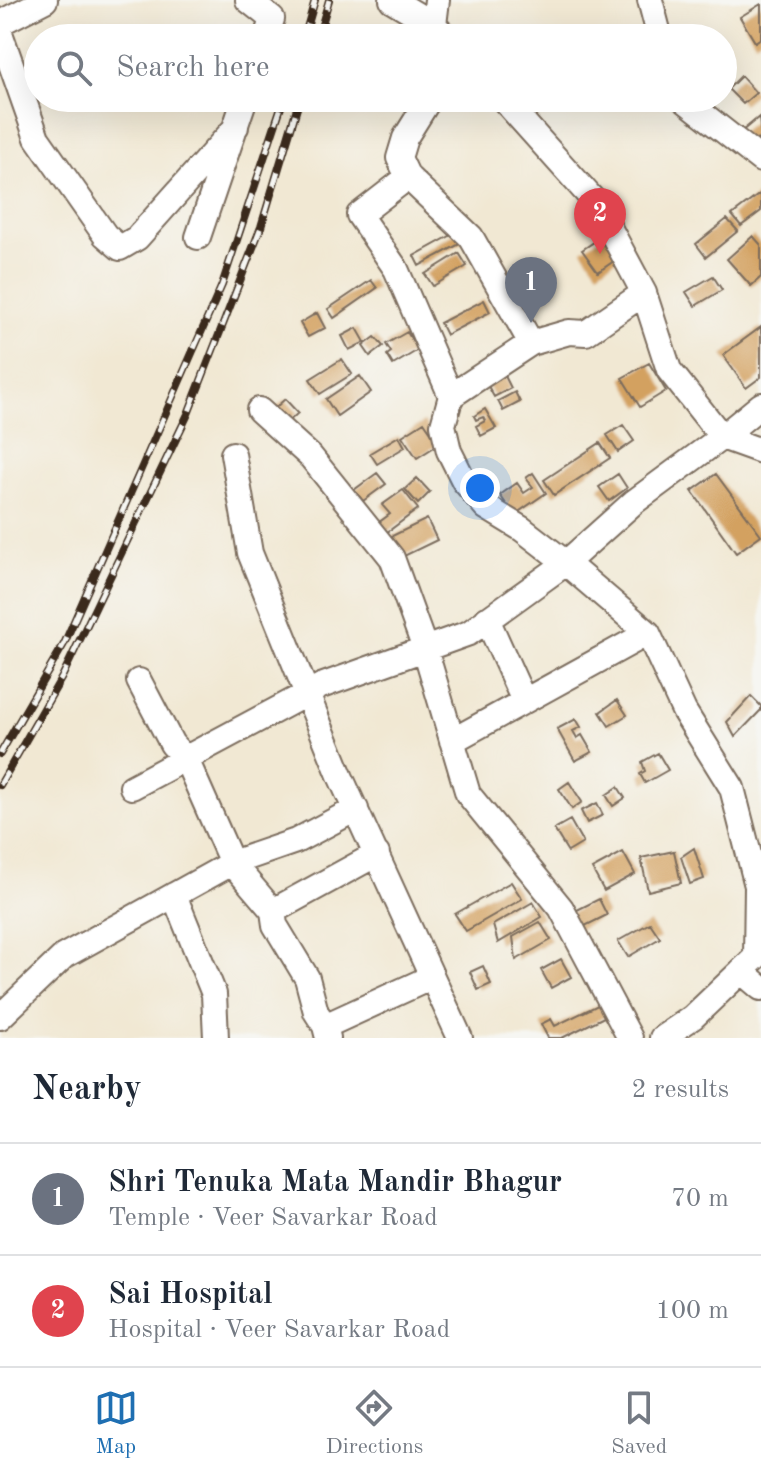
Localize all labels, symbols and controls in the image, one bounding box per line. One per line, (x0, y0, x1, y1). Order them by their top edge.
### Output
search box (24, 24, 737, 112)
icon: search (52, 46, 96, 90)
text: Search here (116, 53, 270, 83)
pin: 2 (574, 188, 626, 254)
pin: 1 (505, 257, 557, 323)
your location (460, 468, 500, 508)
text: Nearby (32, 1073, 142, 1107)
text: 2 results (631, 1077, 729, 1103)
text: Shri Tenuka Mata Mandir Bhagur (108, 1168, 562, 1198)
text: 1 (50, 1186, 66, 1212)
text: 70 m (671, 1186, 729, 1212)
text: Temple · Veer Savarkar Road (108, 1205, 438, 1231)
text: Sai Hospital (108, 1280, 272, 1310)
text: 2 (50, 1298, 66, 1324)
text: 100 m (656, 1298, 729, 1324)
text: Hospital · Veer Savarkar Road (108, 1317, 450, 1343)
tab: Map (94, 1386, 138, 1461)
tab: Directions (326, 1386, 423, 1461)
tab: Saved (611, 1386, 667, 1461)

